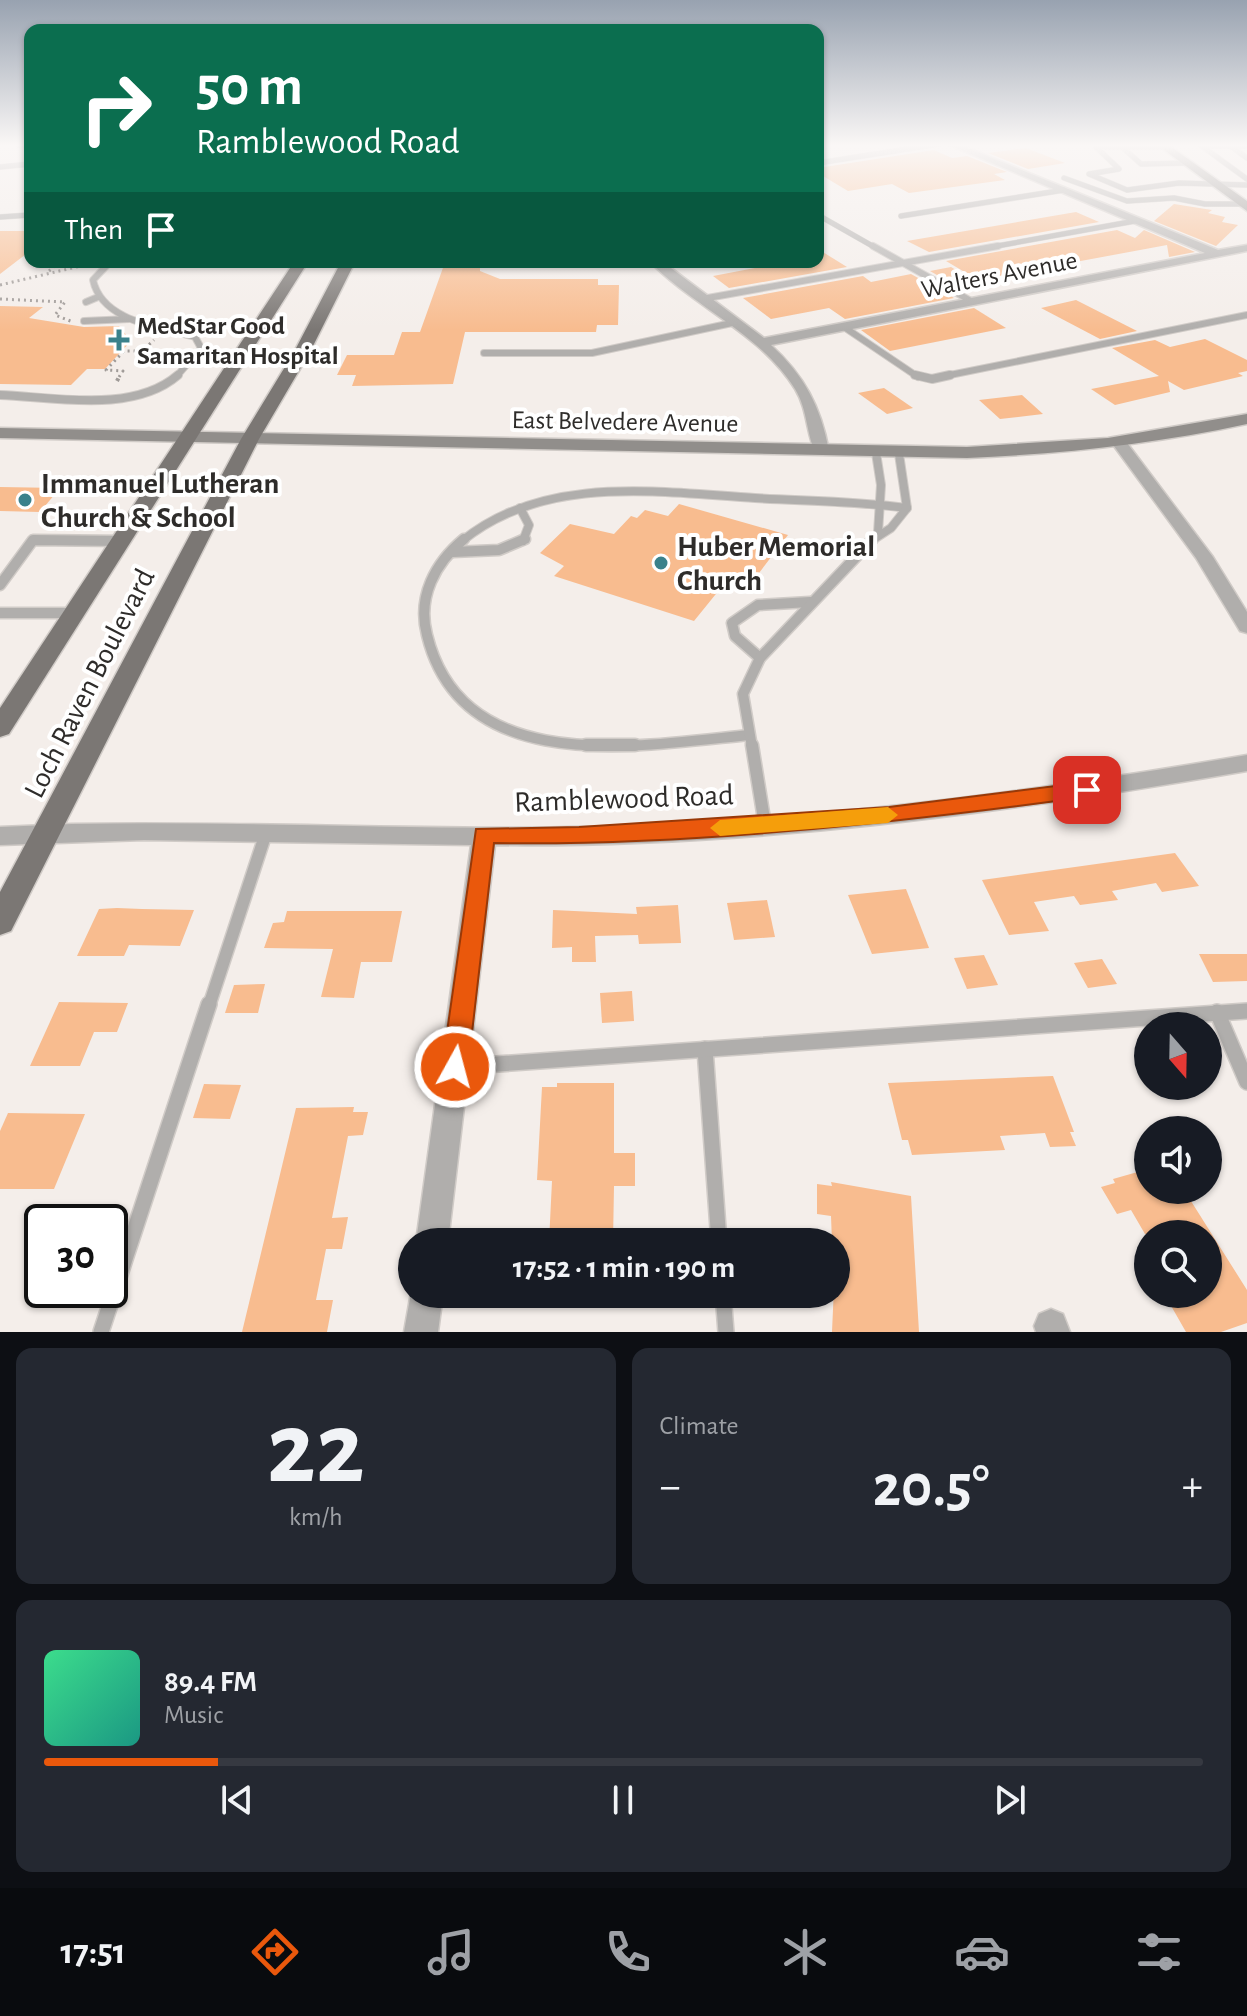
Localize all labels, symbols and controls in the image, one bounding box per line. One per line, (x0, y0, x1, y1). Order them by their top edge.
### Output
icon: right (64, 56, 168, 160)
text: 50 m (196, 59, 303, 115)
text: Ramblewood Road (196, 124, 460, 160)
icon: arrive (139, 208, 183, 252)
text: Then (64, 215, 123, 245)
street label: Walters Avenue (919, 247, 1079, 303)
place label: MedStar Good Samaritan Hospital (137, 313, 339, 369)
marker: MedStar Good Samaritan Hospital (108, 329, 130, 351)
street label: East Belvedere Avenue (511, 407, 739, 437)
place label: Immanuel Lutheran Church & School (41, 469, 279, 533)
marker: Immanuel Lutheran Church & School (16, 491, 34, 509)
place label: Huber Memorial Church (677, 532, 875, 596)
marker: Huber Memorial Church (652, 554, 670, 572)
street label: Loch Raven Boulevard (19, 564, 161, 803)
pin (1053, 756, 1121, 824)
icon: arrive (1065, 768, 1109, 812)
street label: Ramblewood Road (514, 780, 734, 818)
north arrow (1134, 1012, 1222, 1100)
map controls (1134, 1012, 1222, 1308)
position arrow (413, 1025, 497, 1109)
button: sound (1134, 1116, 1222, 1204)
speed limit sign: 30 (24, 1204, 128, 1308)
button: search (1134, 1220, 1222, 1308)
text: 17:52 · 1 min · 190 m (513, 1253, 735, 1283)
text: 22 (267, 1398, 365, 1502)
text: Climate (660, 1413, 738, 1439)
text: 20.5° (873, 1457, 990, 1517)
text: − (660, 1465, 681, 1509)
text: + (1182, 1465, 1203, 1509)
text: km/h (289, 1504, 343, 1530)
text: 89.4 FM (164, 1667, 257, 1697)
text: Music (164, 1702, 223, 1728)
icon: previous (215, 1778, 259, 1822)
icon: pause (601, 1778, 645, 1822)
icon: next (988, 1778, 1032, 1822)
icon: directions (247, 1924, 303, 1980)
icon: music (423, 1924, 479, 1980)
icon: phone (600, 1924, 656, 1980)
icon: climate (777, 1924, 833, 1980)
icon: car (954, 1924, 1010, 1980)
icon: filters (1131, 1924, 1187, 1980)
text: 17:51 (60, 1934, 126, 1970)

